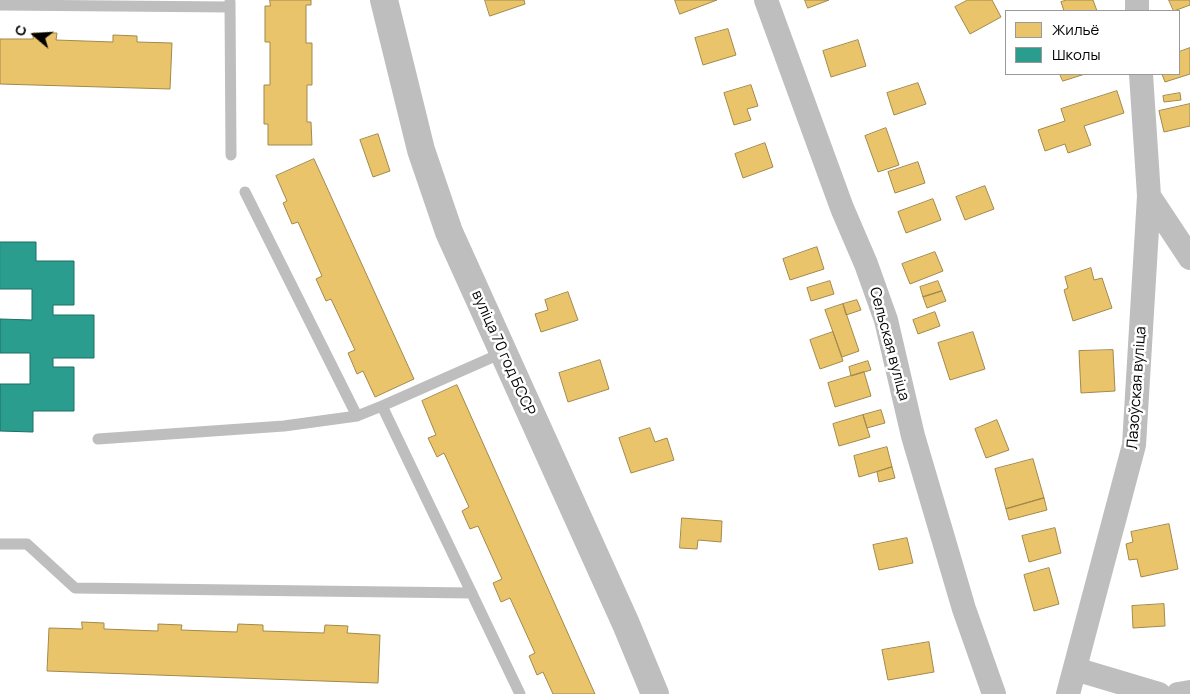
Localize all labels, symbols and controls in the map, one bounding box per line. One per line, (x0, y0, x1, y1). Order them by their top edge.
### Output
north arrow (10, 10, 60, 60)
legend (1005, 10, 1180, 75)
text: Жильё (1052, 19, 1099, 40)
text: С (10, 22, 31, 38)
text: Школы (1052, 44, 1100, 65)
street label: Сельская вуліца (865, 285, 913, 403)
street label: вуліца 70 год БССР (467, 288, 539, 418)
street label: Лазоўская вуліца (1124, 326, 1150, 450)

